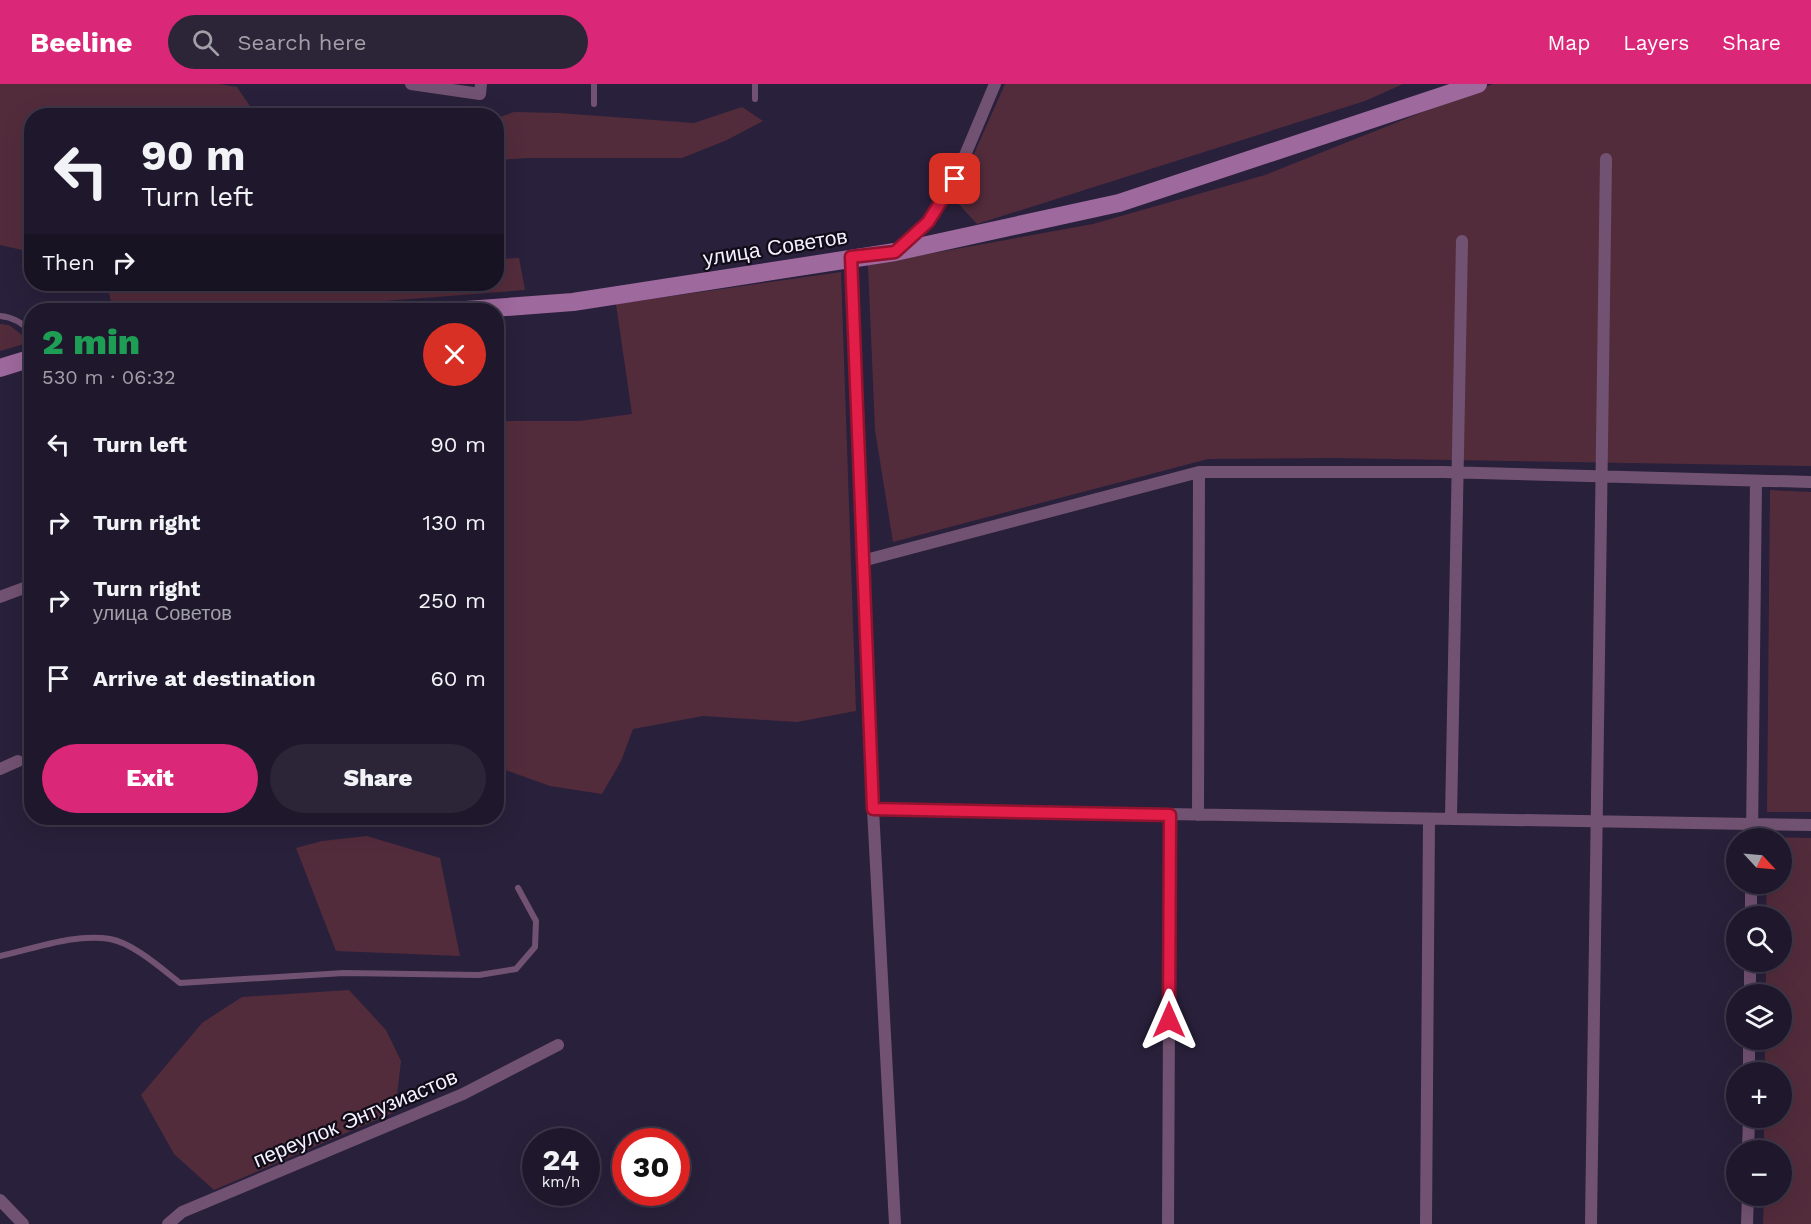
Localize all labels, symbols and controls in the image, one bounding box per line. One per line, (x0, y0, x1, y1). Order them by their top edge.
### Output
search box (168, 15, 588, 69)
text: Beeline (30, 26, 132, 59)
icon: search (189, 26, 222, 59)
text: Search here (237, 30, 366, 55)
text: Map (1547, 30, 1590, 55)
text: Layers (1623, 30, 1689, 55)
text: Share (1722, 30, 1781, 55)
text: 90 m (141, 131, 245, 180)
icon: left (42, 132, 120, 210)
pin (929, 153, 980, 204)
icon: arrive (938, 162, 971, 195)
text: Turn left (141, 181, 253, 213)
street label: улица Советов (701, 223, 849, 271)
icon: right (107, 246, 140, 279)
text: Then (42, 250, 95, 275)
text: 2 min (42, 321, 140, 363)
button: close (423, 323, 486, 386)
text: 530 m · 06:32 (42, 365, 176, 389)
icon: left (42, 428, 75, 461)
text: Turn left (93, 432, 187, 457)
text: 90 m (430, 432, 486, 457)
icon: right (42, 506, 75, 539)
text: Turn right (93, 510, 200, 535)
text: 130 m (422, 510, 486, 535)
text: Turn right (93, 576, 200, 601)
icon: right (42, 584, 75, 617)
text: 250 m (418, 588, 486, 613)
text: улица Советов (93, 601, 232, 625)
icon: arrive (42, 662, 75, 695)
text: Arrive at destination (93, 666, 316, 691)
text: 60 m (430, 666, 486, 691)
button: Exit (42, 744, 258, 813)
button: Share (270, 744, 486, 813)
north arrow (1726, 828, 1792, 894)
map controls (1726, 828, 1792, 1206)
button: search (1726, 906, 1792, 972)
button: layers (1726, 984, 1792, 1050)
position arrow (1137, 988, 1201, 1052)
button: + (1726, 1062, 1792, 1128)
street label: переулок Энтузиастов (249, 1064, 461, 1172)
speed limit sign: 30 (612, 1128, 690, 1206)
button: − (1726, 1140, 1792, 1206)
text: 24 (543, 1142, 579, 1177)
text: km/h (542, 1173, 580, 1191)

